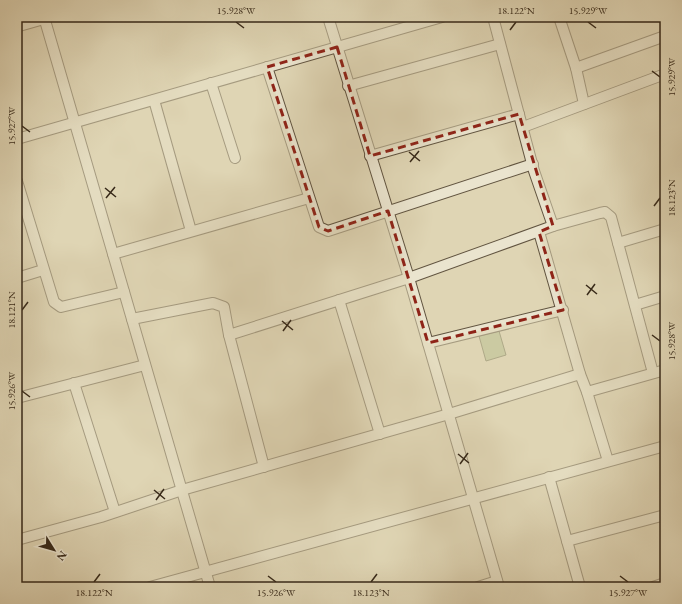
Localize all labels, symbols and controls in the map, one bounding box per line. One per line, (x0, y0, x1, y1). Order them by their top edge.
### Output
text: 15.928°W (217, 4, 256, 17)
text: 18.122°N (497, 4, 535, 17)
text: 15.929°W (569, 4, 608, 17)
text: 15.929°W (665, 57, 678, 96)
text: 15.927°W (5, 106, 18, 145)
text: 18.123°N (665, 179, 678, 217)
text: 18.121°N (5, 291, 18, 329)
text: 15.928°W (665, 321, 678, 360)
text: 15.926°W (5, 371, 18, 410)
north arrow (34, 530, 74, 570)
text: N (54, 548, 70, 564)
text: 18.122°N (75, 586, 113, 599)
text: 15.926°W (257, 586, 296, 599)
text: 18.123°N (352, 586, 390, 599)
text: 15.927°W (609, 586, 648, 599)

